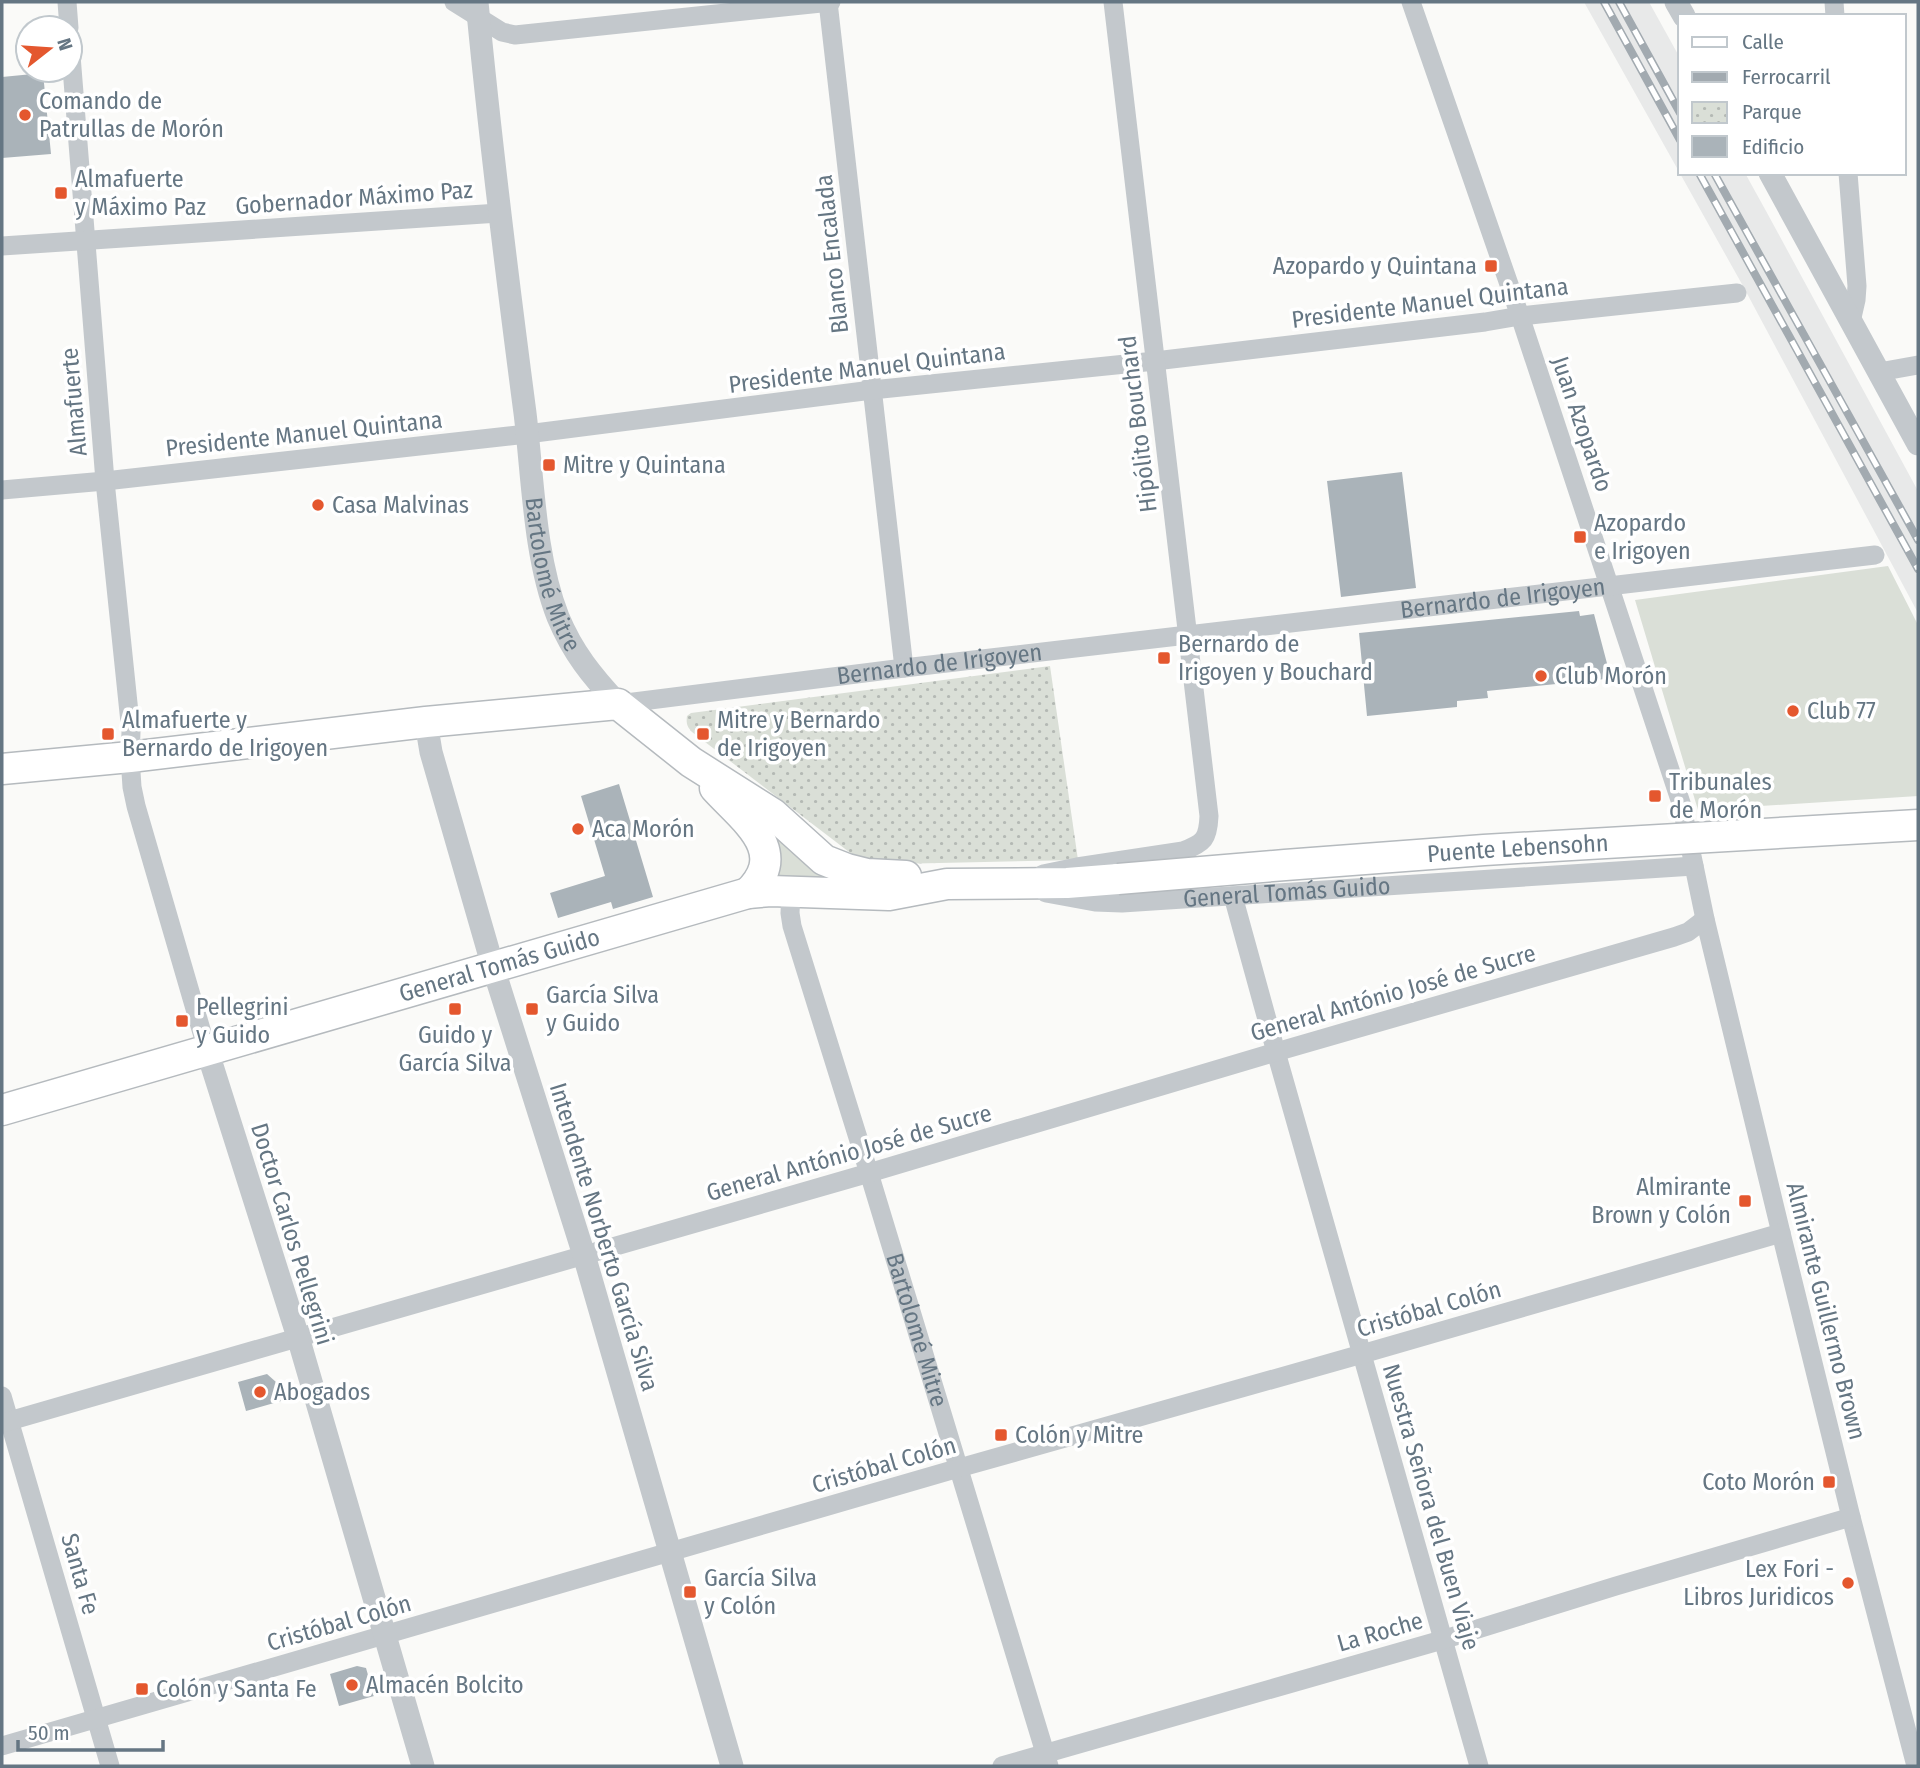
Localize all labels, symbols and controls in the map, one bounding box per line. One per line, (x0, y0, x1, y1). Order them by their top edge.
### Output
north arrow (14, 14, 84, 84)
legend (1678, 14, 1906, 175)
text: Calle (1742, 29, 1784, 55)
text: N (52, 35, 77, 53)
text: Ferrocarril (1742, 64, 1831, 90)
place label: Comando de Patrullas de Morón (39, 87, 224, 143)
text: Parque (1742, 99, 1802, 125)
marker: Comando de Patrullas de Morón (17, 107, 33, 123)
text: Edificio (1742, 134, 1804, 160)
place label: Almafuerte y Máximo Paz (75, 165, 206, 221)
street label: Blanco Encalada (810, 173, 854, 335)
street label: Gobernador Máximo Paz (234, 176, 474, 220)
marker: Almafuerte y Máximo Paz (53, 185, 69, 201)
place label: Azopardo y Quintana (1273, 252, 1477, 280)
marker: Azopardo y Quintana (1483, 258, 1499, 274)
street label: Presidente Manuel Quintana (1290, 272, 1570, 334)
street label: Hipólito Bouchard (1113, 334, 1163, 514)
street label: Presidente Manuel Quintana (727, 337, 1007, 399)
street label: Almafuerte (55, 347, 93, 457)
street label: Juan Azopardo (1546, 353, 1618, 495)
street label: Presidente Manuel Quintana (164, 406, 444, 462)
place label: Mitre y Quintana (563, 451, 726, 479)
marker: Mitre y Quintana (541, 457, 557, 473)
place label: Casa Malvinas (332, 491, 469, 519)
street label: Bartolomé Mitre (519, 496, 587, 656)
marker: Casa Malvinas (310, 497, 326, 513)
place label: Azopardo e Irigoyen (1594, 509, 1691, 565)
marker: Azopardo e Irigoyen (1572, 529, 1588, 545)
street label: Bernardo de Irigoyen (1399, 572, 1607, 624)
place label: Bernardo de Irigoyen y Bouchard (1178, 630, 1373, 686)
street label: Bernardo de Irigoyen (835, 638, 1044, 690)
marker: Bernardo de Irigoyen y Bouchard (1156, 650, 1172, 666)
place label: Club Morón (1555, 662, 1667, 690)
marker: Club Morón (1533, 668, 1549, 684)
place label: Club 77 (1807, 697, 1876, 725)
marker: Club 77 (1785, 703, 1801, 719)
place label: Almafuerte y Bernardo de Irigoyen (122, 706, 328, 762)
place label: Mitre y Bernardo de Irigoyen (717, 706, 880, 762)
marker: Almafuerte y Bernardo de Irigoyen (100, 726, 116, 742)
marker: Mitre y Bernardo de Irigoyen (695, 726, 711, 742)
place label: Tribunales de Morón (1669, 768, 1772, 824)
marker: Tribunales de Morón (1647, 788, 1663, 804)
place label: Aca Morón (592, 815, 695, 843)
marker: Aca Morón (570, 821, 586, 837)
street label: Puente Lebensohn (1426, 829, 1609, 868)
street label: General Tomás Guido (1182, 872, 1391, 913)
street label: General Tomás Guido (396, 923, 603, 1008)
street label: General António José de Sucre (1247, 939, 1539, 1047)
place label: García Silva y Guido (546, 981, 659, 1037)
place label: Pellegrini y Guido (196, 993, 289, 1049)
marker: Guido y García Silva (447, 1001, 463, 1017)
marker: García Silva y Guido (524, 1001, 540, 1017)
marker: Pellegrini y Guido (174, 1013, 190, 1029)
place label: Guido y García Silva (398, 1021, 512, 1077)
street label: Intendente Norberto García Silva (544, 1080, 664, 1394)
street label: General António José de Sucre (703, 1099, 995, 1207)
street label: Doctor Carlos Pellegrini (245, 1120, 339, 1348)
place label: Almirante Brown y Colón (1591, 1173, 1731, 1229)
street label: Almirante Guillermo Brown (1780, 1179, 1872, 1443)
marker: Almirante Brown y Colón (1737, 1193, 1753, 1209)
street label: Bartolomé Mitre (880, 1250, 953, 1410)
street label: Cristóbal Colón (1354, 1275, 1504, 1343)
street label: Nuestra Señora del Buen Viaje (1377, 1361, 1485, 1653)
place label: Abogados (274, 1378, 370, 1406)
marker: Abogados (252, 1384, 268, 1400)
place label: Colón y Mitre (1015, 1421, 1143, 1449)
marker: Colón y Mitre (993, 1427, 1009, 1443)
street label: Cristóbal Colón (809, 1431, 959, 1499)
place label: Coto Morón (1702, 1468, 1815, 1496)
marker: Coto Morón (1821, 1474, 1837, 1490)
street label: Santa Fe (55, 1530, 105, 1618)
place label: Lex Fori - Libros Juridicos (1683, 1555, 1834, 1611)
place label: García Silva y Colón (704, 1564, 817, 1620)
marker: Lex Fori - Libros Juridicos (1840, 1575, 1856, 1591)
marker: García Silva y Colón (682, 1584, 698, 1600)
street label: Cristóbal Colón (264, 1589, 414, 1657)
street label: La Roche (1334, 1606, 1426, 1658)
place label: Almacén Bolcito (366, 1671, 524, 1699)
place label: Colón y Santa Fe (156, 1675, 317, 1703)
marker: Almacén Bolcito (344, 1677, 360, 1693)
marker: Colón y Santa Fe (134, 1681, 150, 1697)
scale bar (18, 1708, 163, 1752)
text: 50 m (28, 1720, 70, 1746)

